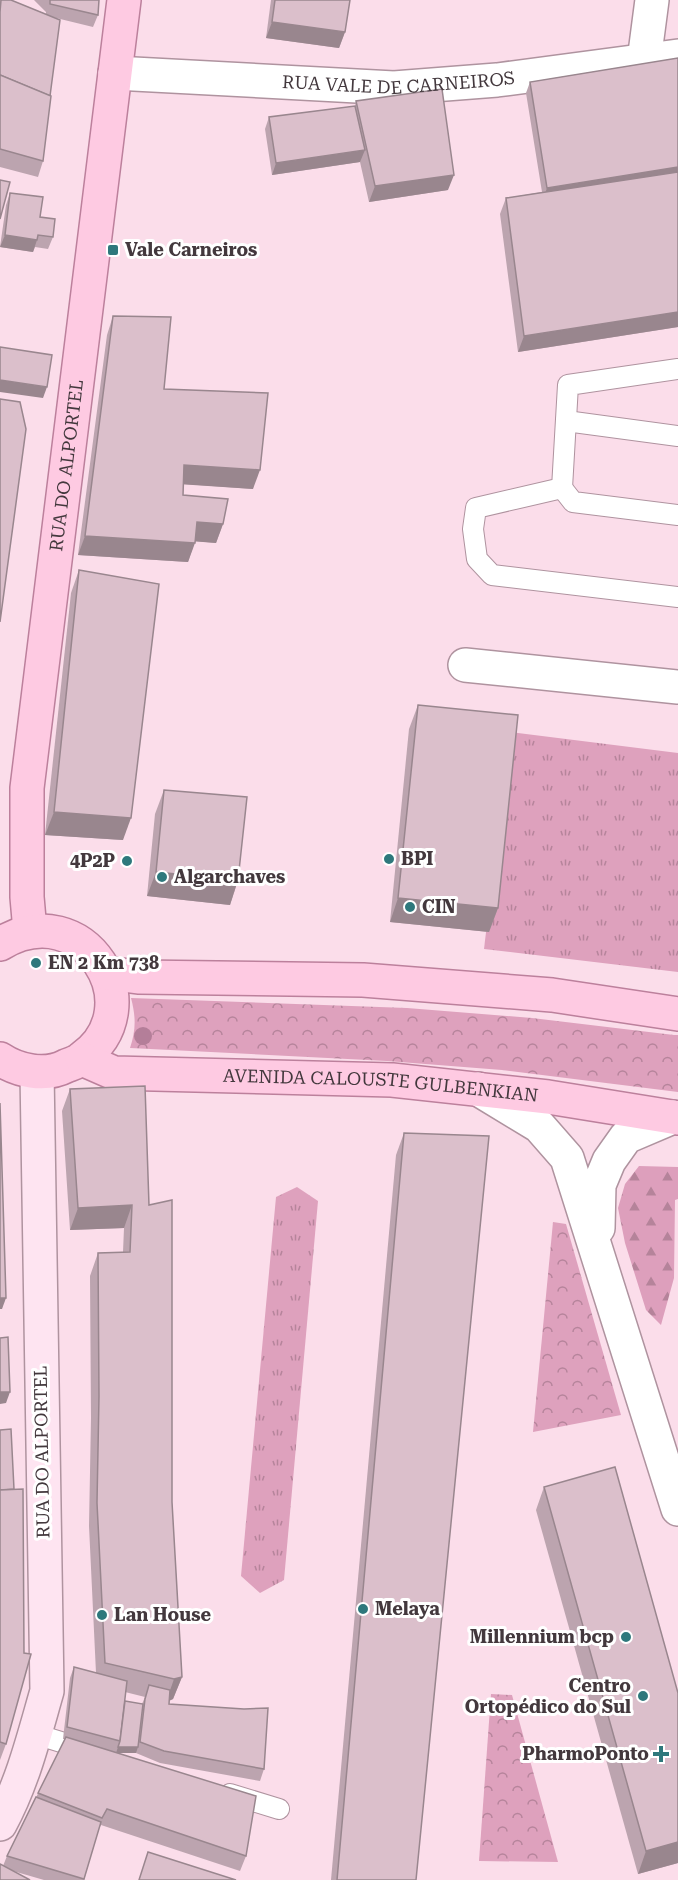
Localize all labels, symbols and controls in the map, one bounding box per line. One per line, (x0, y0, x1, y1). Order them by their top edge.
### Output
street label: RUA VALE DE CARNEIROS (282, 67, 516, 98)
place label: Vale Carneiros (125, 239, 257, 260)
marker: Vale Carneiros (106, 243, 120, 257)
street label: RUA DO ALPORTEL (45, 378, 87, 553)
place label: BPI (401, 848, 433, 869)
place label: 4P2P (70, 850, 116, 871)
marker: BPI (382, 852, 396, 866)
marker: 4P2P (120, 854, 134, 868)
place label: Algarchaves (174, 866, 285, 887)
marker: Algarchaves (155, 870, 169, 884)
place label: CIN (422, 896, 456, 917)
marker: CIN (403, 900, 417, 914)
place label: EN 2 Km 738 (48, 952, 159, 973)
marker: EN 2 Km 738 (29, 956, 43, 970)
street label: AVENIDA CALOUSTE GULBENKIAN (223, 1065, 539, 1106)
street label: RUA DO ALPORTEL (29, 1365, 54, 1539)
place label: Melaya (375, 1598, 440, 1619)
marker: Melaya (356, 1602, 370, 1616)
place label: Lan House (114, 1604, 211, 1625)
marker: Lan House (95, 1608, 109, 1622)
place label: Millennium bcp (470, 1626, 614, 1647)
marker: Millennium bcp (619, 1630, 633, 1644)
place label: Centro Ortopédico do Sul (465, 1675, 631, 1717)
marker: Centro Ortopédico do Sul (636, 1689, 650, 1703)
place label: PharmoPonto (522, 1743, 649, 1764)
marker: PharmoPonto (654, 1747, 668, 1761)

